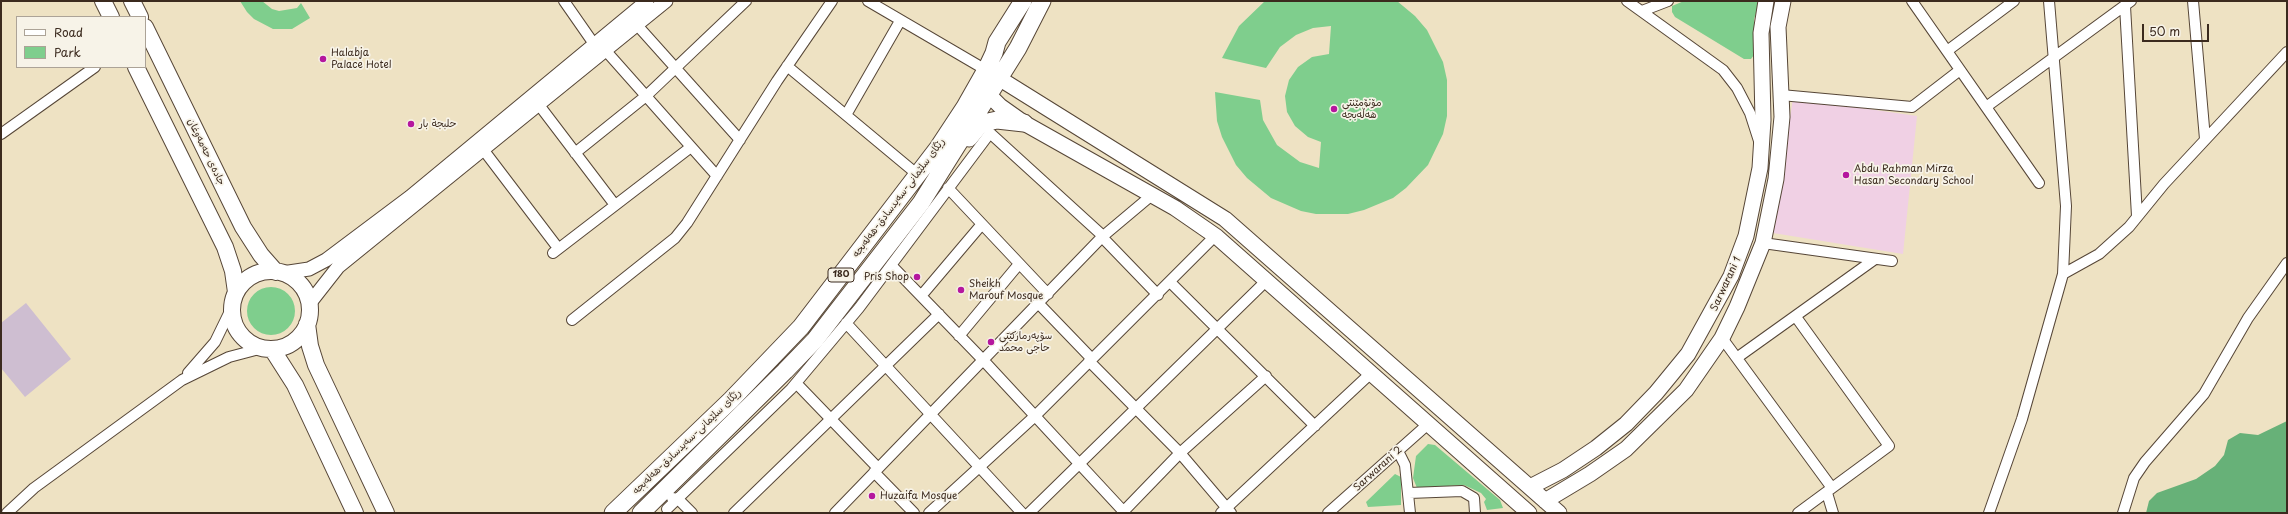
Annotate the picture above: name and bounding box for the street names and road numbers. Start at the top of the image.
street label: جادەی حەمەوغان [185,117,227,187]
street label: رێگای سلێمانی-سەیدسادق-هەلەبجە [850,136,948,260]
street label: Sarwarani 1 [1708,255,1744,313]
road number: 180 [828,268,854,282]
street label: رێگای سلێمانی-سەیدسادق-هەلەبجە [630,387,744,497]
street label: Sarwarani 2 [1351,444,1405,494]

